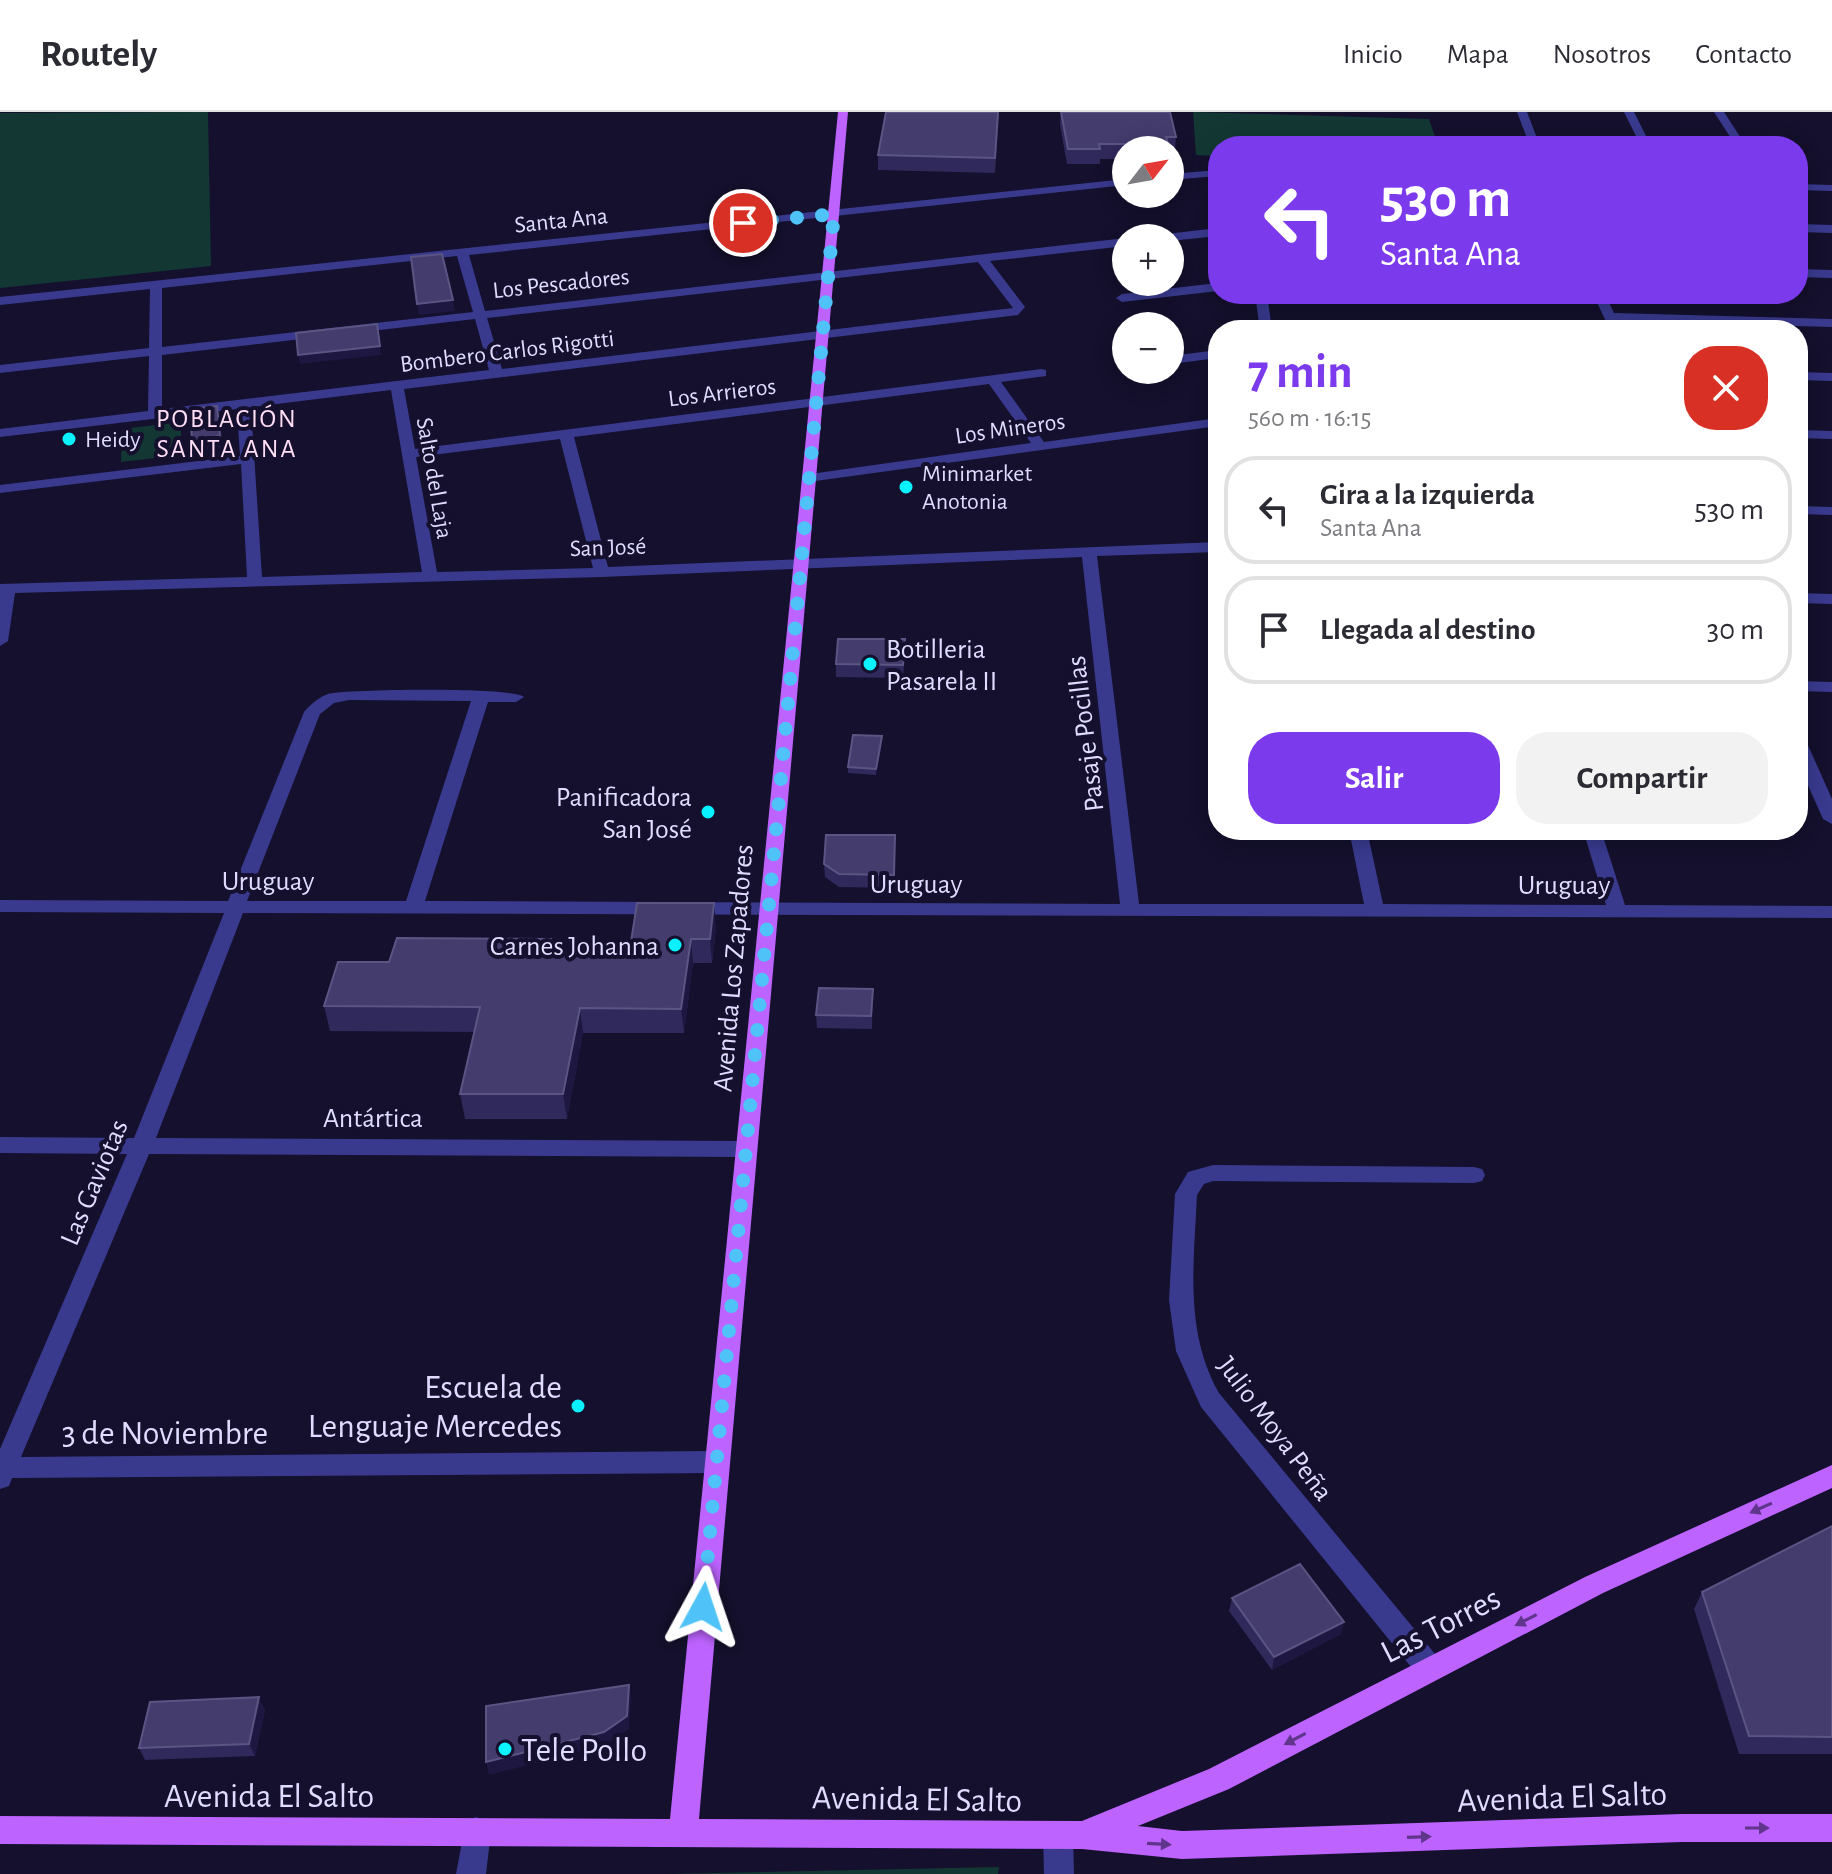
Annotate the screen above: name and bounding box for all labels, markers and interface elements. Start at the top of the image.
text: Routely [40,36,157,74]
text: Inicio [1343,41,1403,69]
text: Mapa [1447,41,1509,69]
text: Nosotros [1553,41,1651,69]
text: Contacto [1695,41,1792,69]
north arrow [1112,136,1184,208]
map controls [1112,136,1184,384]
icon: left [1248,168,1352,272]
text: 530 m [1380,171,1511,227]
pin [709,189,777,257]
icon: arrive [721,201,765,245]
street label: Santa Ana [513,204,609,238]
button: + [1112,224,1184,296]
text: Santa Ana [1380,236,1521,272]
street label: Los Pescadores [492,265,631,303]
button: − [1112,312,1184,384]
street label: Bombero Carlos Rigotti [399,327,616,377]
button: close [1684,346,1768,430]
text: 7 min [1248,349,1353,397]
street label: Los Arrieros [667,374,778,412]
district label: POBLACIÓN SANTA ANA [156,404,298,462]
text: 560 m · 16:15 [1248,405,1371,431]
street label: Los Mineros [954,409,1067,449]
street label: Salto del Laja [412,416,456,541]
place label: Heidy [85,428,140,452]
marker: Heidy [60,430,78,448]
place label: Minimarket Anotonia [922,462,1032,514]
marker: Minimarket Anotonia [897,478,915,496]
text: Gira a la izquierda [1320,480,1535,510]
icon: left [1252,488,1296,532]
text: 530 m [1694,495,1764,525]
text: Santa Ana [1320,515,1422,541]
street label: San José [569,535,647,561]
icon: arrive [1252,608,1296,652]
text: Llegada al destino [1320,615,1536,645]
text: 30 m [1707,615,1764,645]
place label: Botilleria Pasarela II [886,636,997,696]
street label: Pasaje Pocillas [1063,654,1109,813]
marker: Botilleria Pasarela II [861,655,879,673]
button: Salir [1248,732,1500,824]
button: Compartir [1516,732,1768,824]
place label: Panificadora San José [556,784,692,844]
marker: Panificadora San José [699,803,717,821]
street label: Avenida Los Zapadores [709,843,759,1093]
street label: Uruguay [222,868,314,896]
street label: Uruguay [870,871,962,899]
street label: Uruguay [1518,872,1610,900]
place label: Carnes Johanna [490,933,659,961]
marker: Carnes Johanna [666,936,684,954]
street label: Antártica [323,1105,423,1133]
street label: Las Gaviotas [56,1116,134,1250]
street label: Julio Moya Peña [1211,1352,1337,1507]
place label: Escuela de Lenguaje Mercedes [308,1371,562,1444]
marker: Escuela de Lenguaje Mercedes [569,1397,587,1415]
street label: 3 de Noviembre [62,1417,268,1451]
one-way arrow [1749,1501,1772,1514]
position arrow [661,1565,745,1649]
street label: Las Torres [1376,1581,1506,1670]
one-way arrow [1515,1613,1538,1627]
one-way arrow [1284,1733,1307,1746]
place label: Tele Pollo [521,1734,647,1768]
marker: Tele Pollo [496,1740,514,1758]
street label: Avenida El Salto [1456,1777,1668,1819]
street label: Avenida El Salto [164,1780,374,1814]
street label: Avenida El Salto [812,1781,1022,1819]
one-way arrow [1745,1822,1770,1834]
one-way arrow [1407,1830,1432,1843]
one-way arrow [1147,1838,1172,1851]

